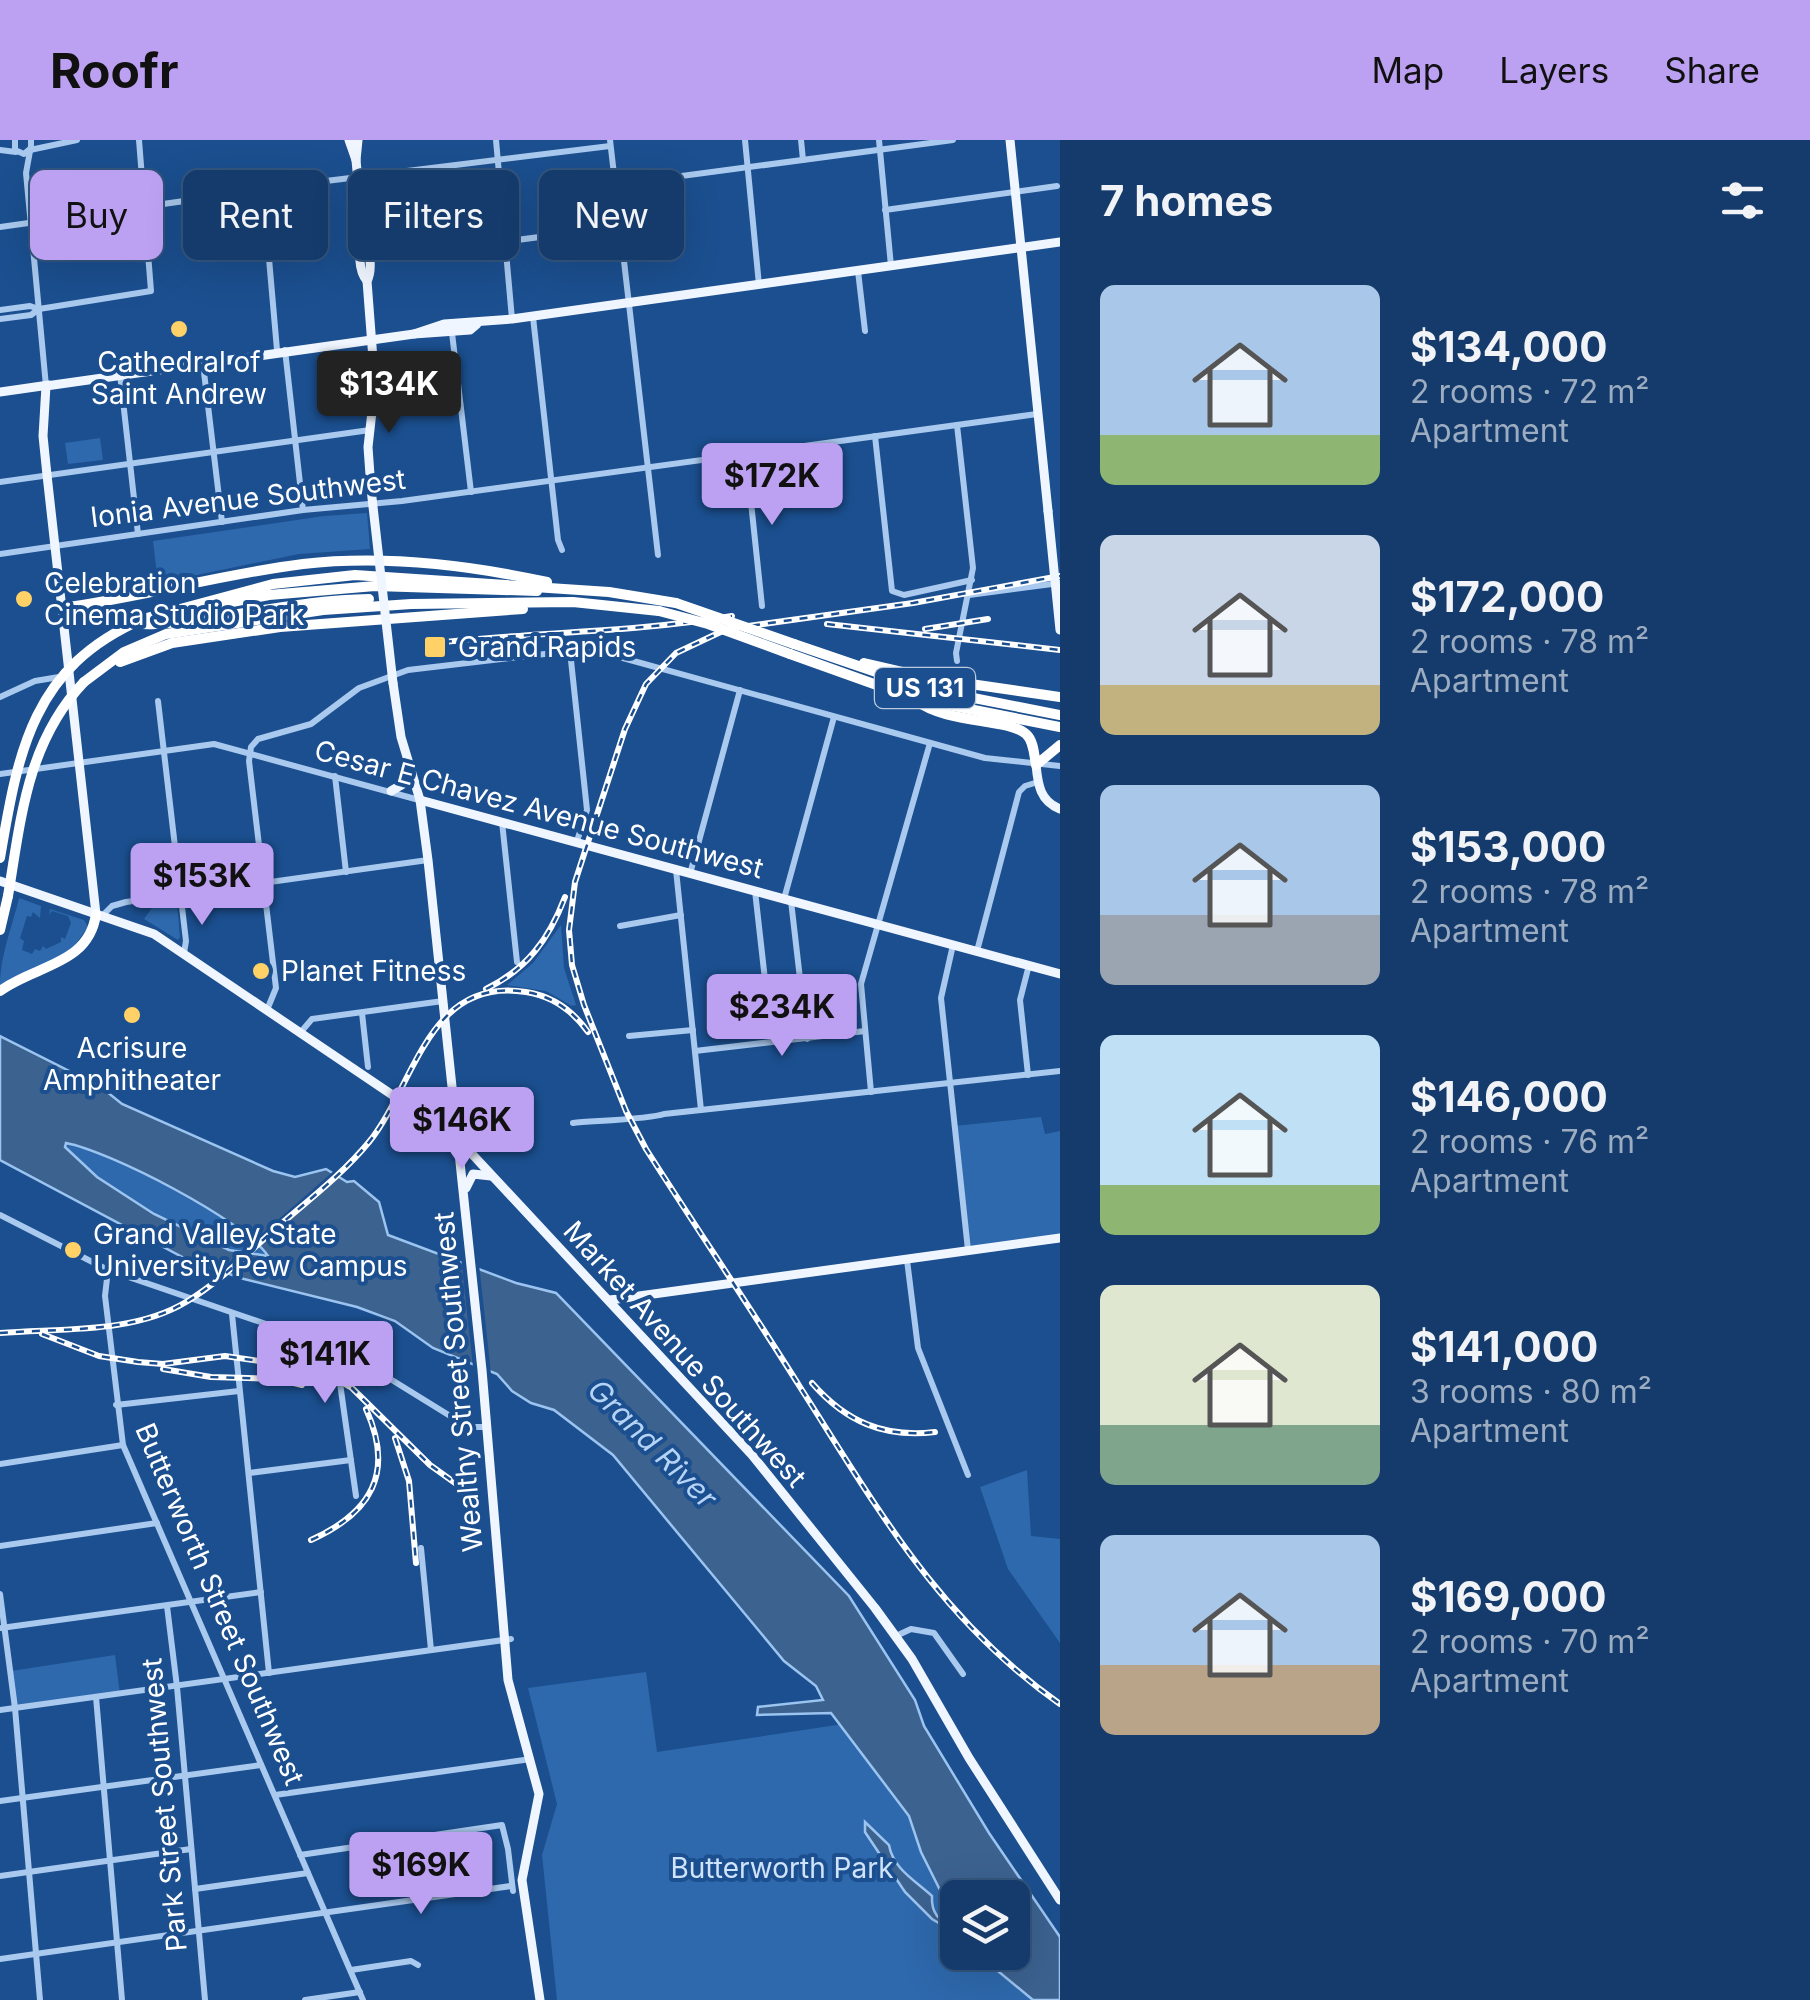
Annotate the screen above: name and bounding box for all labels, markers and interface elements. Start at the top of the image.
text: Roofr [50,41,178,100]
text: Map [1372,49,1444,91]
text: Layers [1499,49,1609,91]
text: Share [1664,49,1760,91]
chip: Buy [30,170,163,260]
chip: Rent [183,170,328,260]
chip: Filters [348,170,519,260]
chip: New [539,170,684,260]
icon: filters [1715,173,1770,228]
text: 7 homes [1100,175,1273,226]
marker: Cathedral of Saint Andrew [168,318,190,340]
text: $134,000 [1410,321,1607,372]
icon: home [1180,325,1300,445]
place label: Cathedral of Saint Andrew [91,345,267,411]
pin: $134K [319,351,459,436]
text: $134K [339,364,439,403]
text: 2 rooms · 72 m² [1410,372,1649,411]
text: Apartment [1410,411,1569,450]
pin: $172K [702,443,842,528]
text: $172K [724,456,820,495]
street label: Ionia Avenue Southwest [89,462,407,534]
place label: Celebration Cinema Studio Park [44,566,304,632]
text: $172,000 [1410,571,1604,622]
icon: home [1180,575,1300,695]
marker: Celebration Cinema Studio Park [13,588,35,610]
text: 2 rooms · 78 m² [1410,622,1649,661]
place label: Grand Rapids [458,630,636,664]
marker: Grand Rapids [422,634,448,660]
text: Apartment [1410,661,1569,700]
road number: US 131 [875,668,975,708]
street label: Cesar E Chavez Avenue Southwest [311,733,767,885]
text: $153,000 [1410,821,1606,872]
icon: home [1180,825,1300,945]
pin: $153K [132,843,272,928]
text: $153K [153,856,251,895]
text: 2 rooms · 78 m² [1410,872,1649,911]
text: Apartment [1410,911,1569,950]
place label: Planet Fitness [281,954,466,988]
marker: Planet Fitness [250,960,272,982]
pin: $234K [712,974,852,1059]
text: $234K [729,987,835,1026]
marker: Acrisure Amphitheater [121,1004,143,1026]
place label: Acrisure Amphitheater [43,1031,221,1097]
text: $146,000 [1410,1071,1608,1122]
icon: home [1180,1075,1300,1195]
pin: $146K [392,1087,532,1172]
text: $146K [412,1100,512,1139]
text: 2 rooms · 76 m² [1410,1122,1649,1161]
text: Apartment [1410,1161,1569,1200]
street label: Wealthy Street Southwest [426,1211,490,1553]
street label: Market Avenue Southwest [557,1214,813,1494]
place label: Grand Valley State University Pew Campus [93,1217,408,1283]
marker: Grand Valley State University Pew Campus [62,1239,84,1261]
pin: $141K [255,1321,395,1406]
text: $141,000 [1410,1321,1598,1372]
icon: home [1180,1325,1300,1445]
text: $141K [279,1334,371,1373]
water label: Grand River [581,1371,725,1516]
text: 3 rooms · 80 m² [1410,1372,1652,1411]
text: Apartment [1410,1411,1569,1450]
street label: Butterworth Street Southwest [128,1418,312,1790]
text: $169,000 [1410,1571,1607,1622]
icon: home [1180,1575,1300,1695]
text: 2 rooms · 70 m² [1410,1622,1650,1661]
street label: Park Street Southwest [134,1657,194,1953]
text: Apartment [1410,1661,1569,1700]
pin: $169K [351,1832,491,1917]
text: $169K [371,1845,471,1884]
park label: Butterworth Park [670,1851,894,1885]
map controls [940,1880,1030,1970]
button: layers [940,1880,1030,1970]

